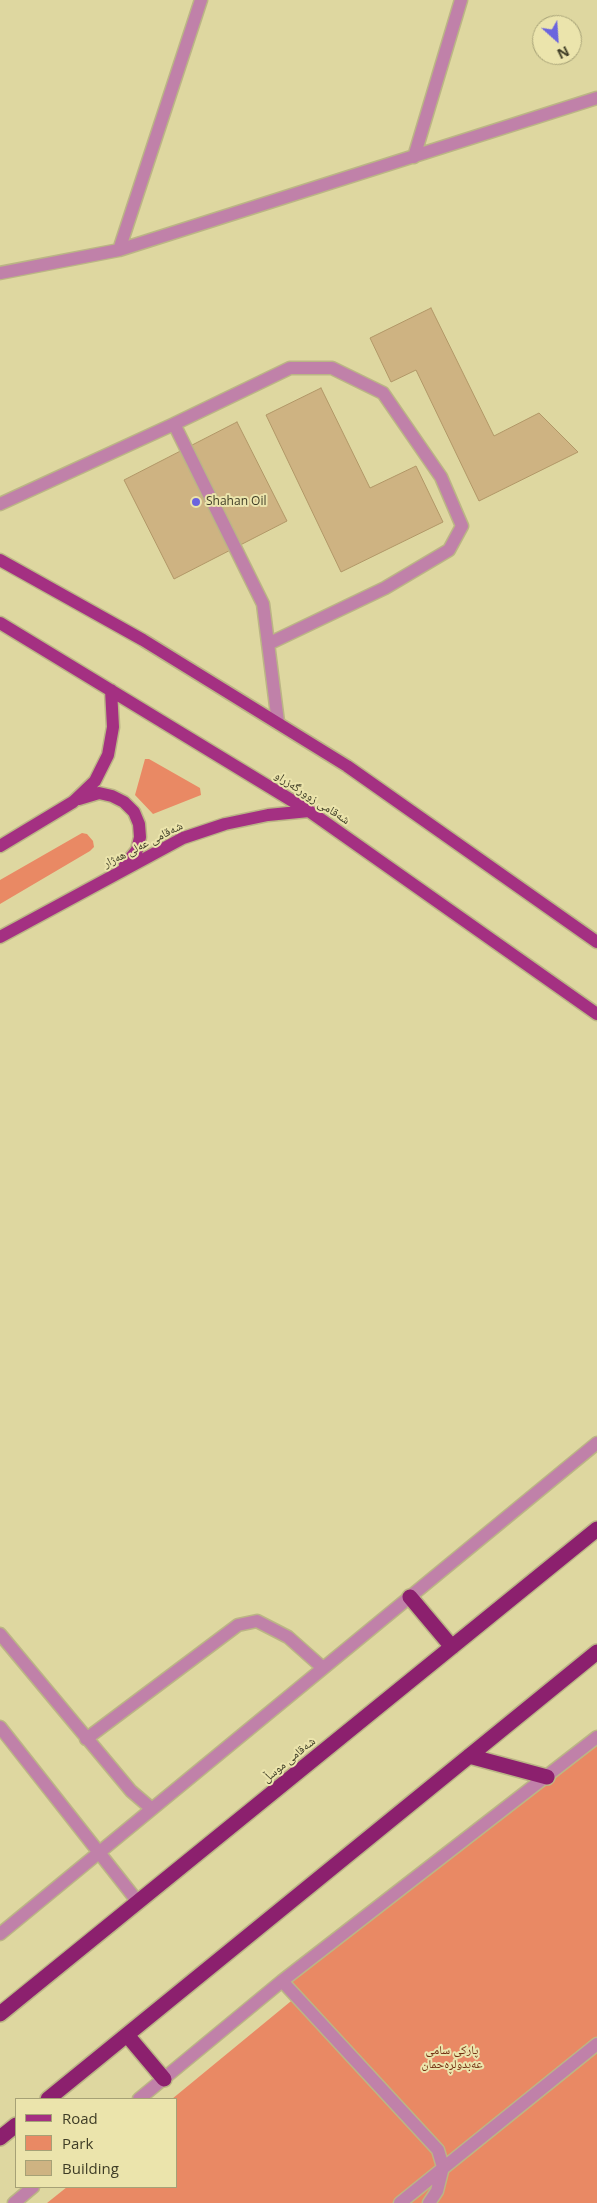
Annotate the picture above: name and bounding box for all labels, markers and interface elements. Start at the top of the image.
north arrow [532,15,582,65]
text: N [554,42,573,64]
place label: Shahan Oil [206,495,267,509]
marker: Shahan Oil [190,496,202,508]
street label: شەقامی زوورگەزراو [272,768,352,828]
street label: شەقامی عەلی هەژار [101,819,185,871]
street label: شەقامی موسڵ [259,1734,319,1786]
park label: پارکی سامی عەبدولڕەحمان [421,2044,483,2072]
legend [15,2098,178,2188]
text: Road [62,2108,98,2128]
text: Park [62,2133,93,2153]
text: Building [62,2158,119,2178]

